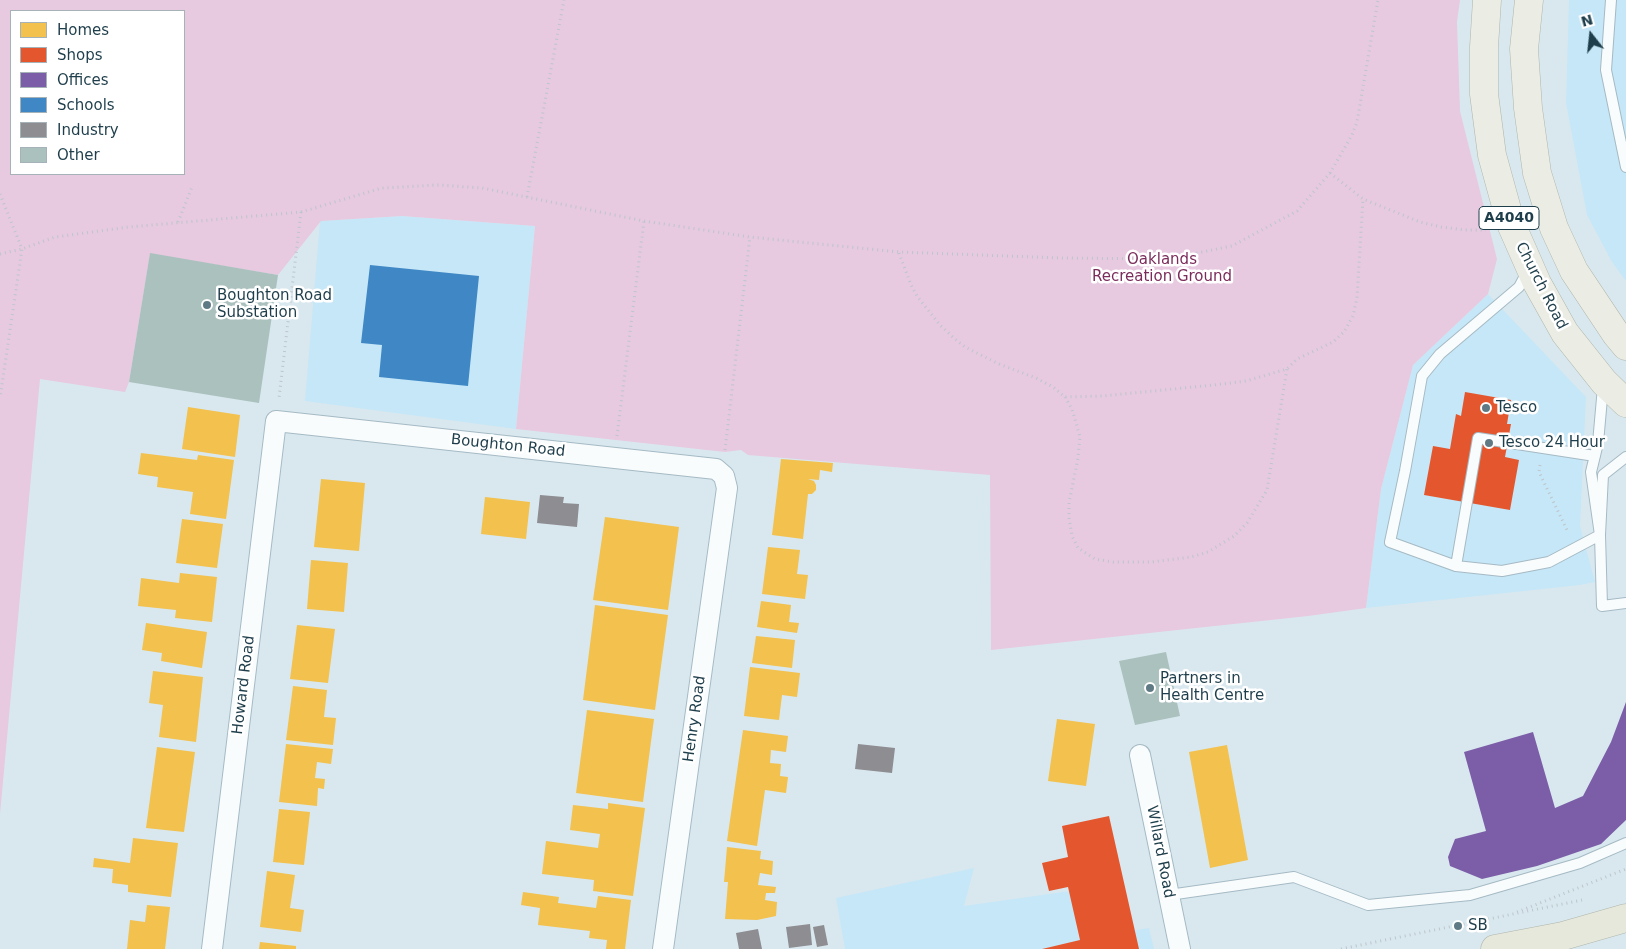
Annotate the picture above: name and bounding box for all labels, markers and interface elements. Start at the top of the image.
legend [10,10,185,175]
north arrow [1566,10,1616,60]
text: N [1579,11,1595,30]
text: Homes [57,21,109,39]
text: Shops [57,46,103,64]
text: Offices [57,71,109,89]
text: Schools [57,96,115,114]
text: Industry [57,121,119,139]
text: Other [57,146,100,164]
road number: A4040 [1479,207,1539,230]
street label: Church Road [1511,239,1571,333]
park label: Oaklands Recreation Ground [1092,251,1232,286]
place label: Boughton Road Substation [217,287,332,322]
marker: Boughton Road Substation [201,299,213,311]
place label: Tesco [1496,399,1537,417]
marker: Tesco [1480,402,1492,414]
street label: Boughton Road [450,431,566,461]
place label: Tesco 24 Hour [1499,434,1605,452]
marker: Tesco 24 Hour [1483,437,1495,449]
street label: Howard Road [229,634,259,736]
place label: Partners in Health Centre [1160,670,1264,705]
street label: Henry Road [680,674,710,764]
marker: Partners in Health Centre [1144,682,1156,694]
street label: Willard Road [1142,804,1178,900]
place label: SB [1468,917,1488,935]
marker: SB [1452,920,1464,932]

